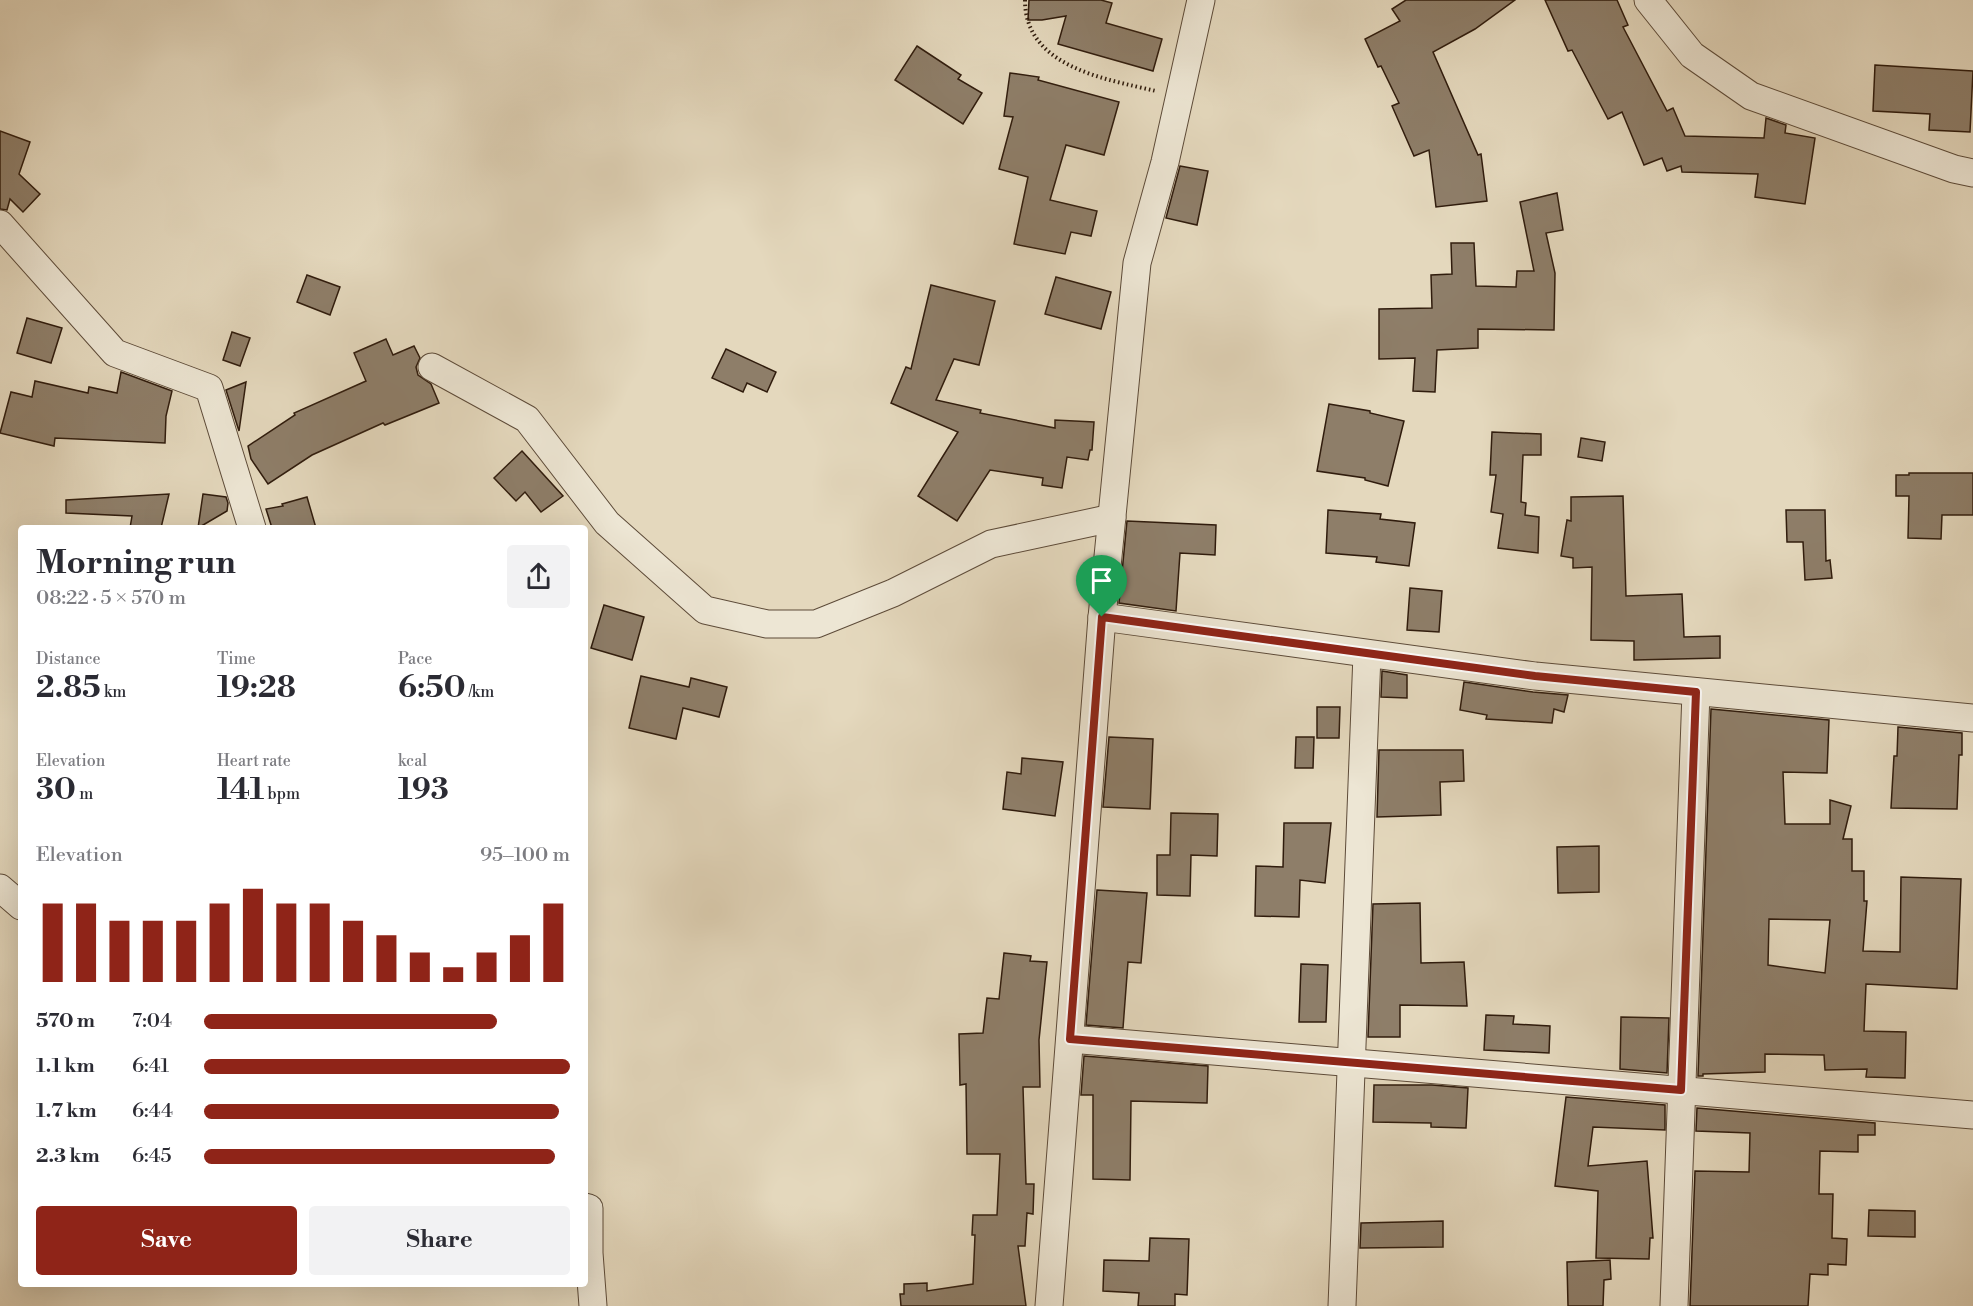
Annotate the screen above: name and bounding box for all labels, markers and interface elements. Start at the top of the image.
text: Morning run [36,543,236,584]
button: share [507,545,570,608]
pin [1076,555,1127,617]
icon: arrive [1085,564,1118,597]
text: 08:22 · 5 × 570 m [36,586,186,611]
text: Distance [36,649,101,669]
text: Time [217,649,256,669]
text: Pace [398,649,432,669]
text: 2.85 [36,669,101,707]
text: 19:28 [217,669,296,707]
text: 6:50 [398,669,466,707]
text: km [101,682,126,702]
text: /km [466,682,494,702]
text: Elevation [36,751,105,771]
text: Heart rate [217,751,291,771]
text: kcal [398,751,427,771]
text: 30 [36,771,76,809]
text: 141 [217,771,264,809]
text: 193 [398,771,449,809]
text: m [76,784,93,804]
text: bpm [264,784,300,804]
text: Elevation [36,843,123,868]
text: 95–100 m [480,843,570,868]
text: 570 m [36,1009,95,1034]
text: 7:04 [132,1009,172,1034]
text: 1.1 km [36,1054,95,1079]
text: 6:41 [132,1054,169,1079]
text: 1.7 km [36,1099,97,1124]
text: 6:44 [132,1099,173,1124]
text: 2.3 km [36,1144,100,1169]
text: 6:45 [132,1144,172,1169]
button: Save [36,1206,297,1275]
button: Share [309,1206,570,1275]

